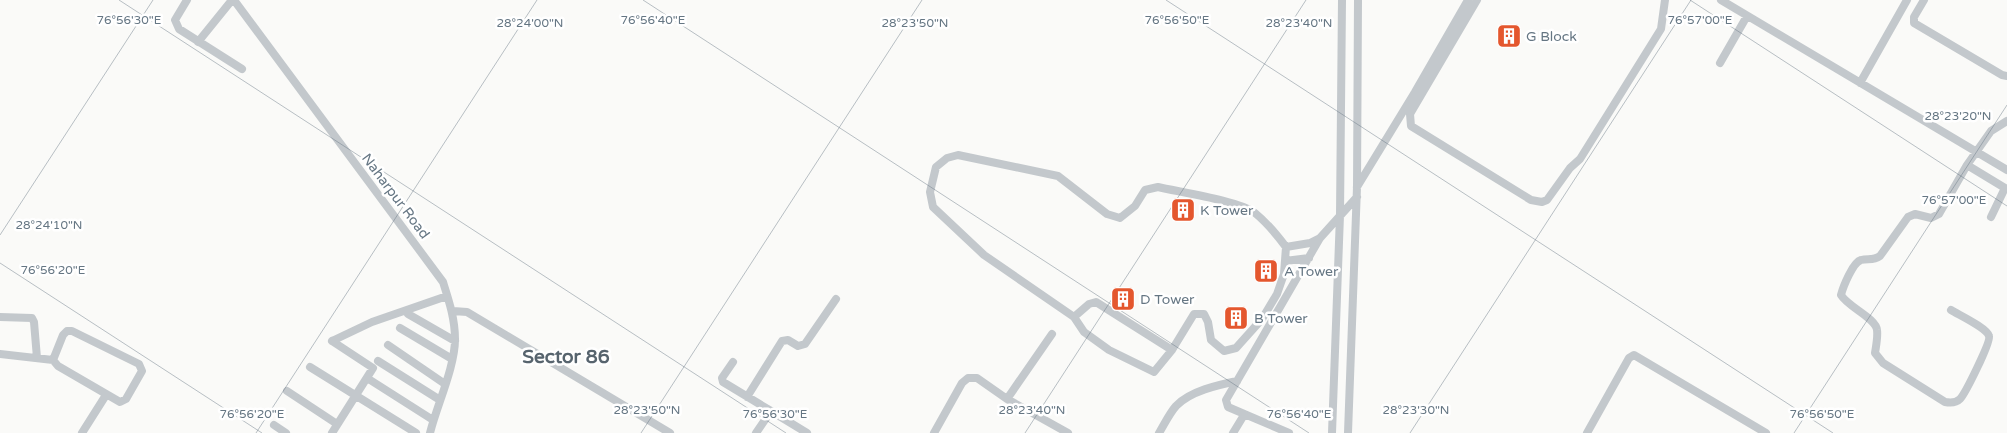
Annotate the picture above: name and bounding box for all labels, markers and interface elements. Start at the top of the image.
text: 76°56'30"E [97,13,162,27]
text: 76°56'40"E [621,13,686,27]
text: 76°56'50"E [1145,13,1210,27]
text: 76°57'00"E [1668,13,1733,27]
text: 28°24'00"N [497,16,564,30]
text: 28°23'50"N [882,16,949,30]
text: 28°23'40"N [1266,16,1333,30]
building icon: G Block [1496,23,1522,49]
place label: G Block [1526,28,1577,45]
text: 28°23'20"N [1925,109,1992,123]
street label: Naharpur Road [358,150,433,242]
text: 76°57'00"E [1922,193,1987,207]
building icon: K Tower [1170,197,1196,223]
place label: K Tower [1200,202,1254,219]
text: 28°24'10"N [16,218,83,232]
building icon: A Tower [1253,258,1279,284]
text: 76°56'20"E [21,263,86,277]
place label: A Tower [1284,263,1339,280]
building icon: D Tower [1110,286,1136,312]
place label: D Tower [1140,291,1195,308]
building icon: B Tower [1223,305,1249,331]
place label: B Tower [1254,310,1308,327]
district label: Sector 86 [522,346,610,368]
text: 28°23'50"N [614,403,681,417]
text: 28°23'40"N [999,403,1066,417]
text: 28°23'30"N [1383,403,1450,417]
text: 76°56'20"E [220,407,285,421]
text: 76°56'30"E [743,407,808,421]
text: 76°56'40"E [1267,407,1332,421]
text: 76°56'50"E [1790,407,1855,421]

